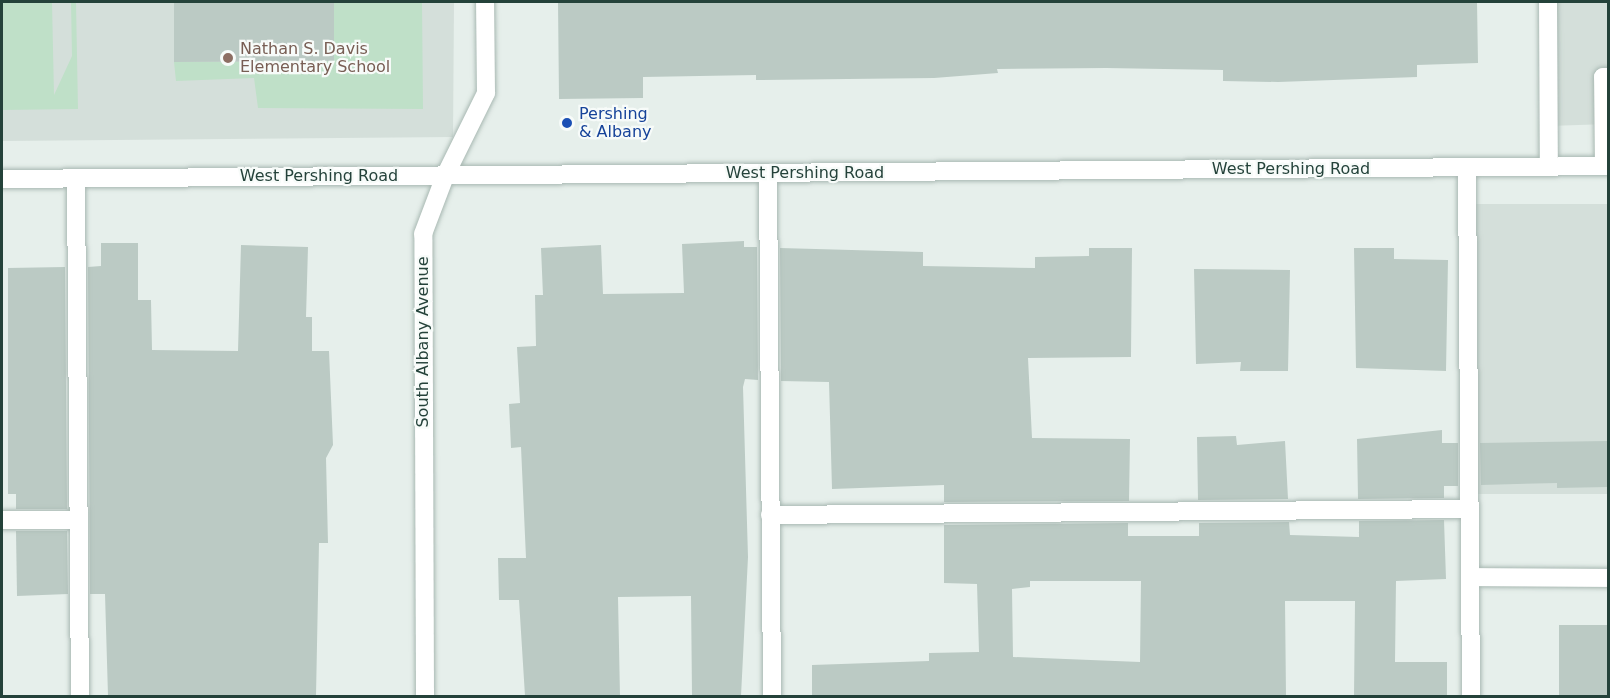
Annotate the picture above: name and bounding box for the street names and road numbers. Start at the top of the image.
street label: West Pershing Road [1212,159,1370,179]
street label: West Pershing Road [726,163,884,183]
street label: West Pershing Road [240,166,398,186]
street label: South Albany Avenue [413,256,433,428]

